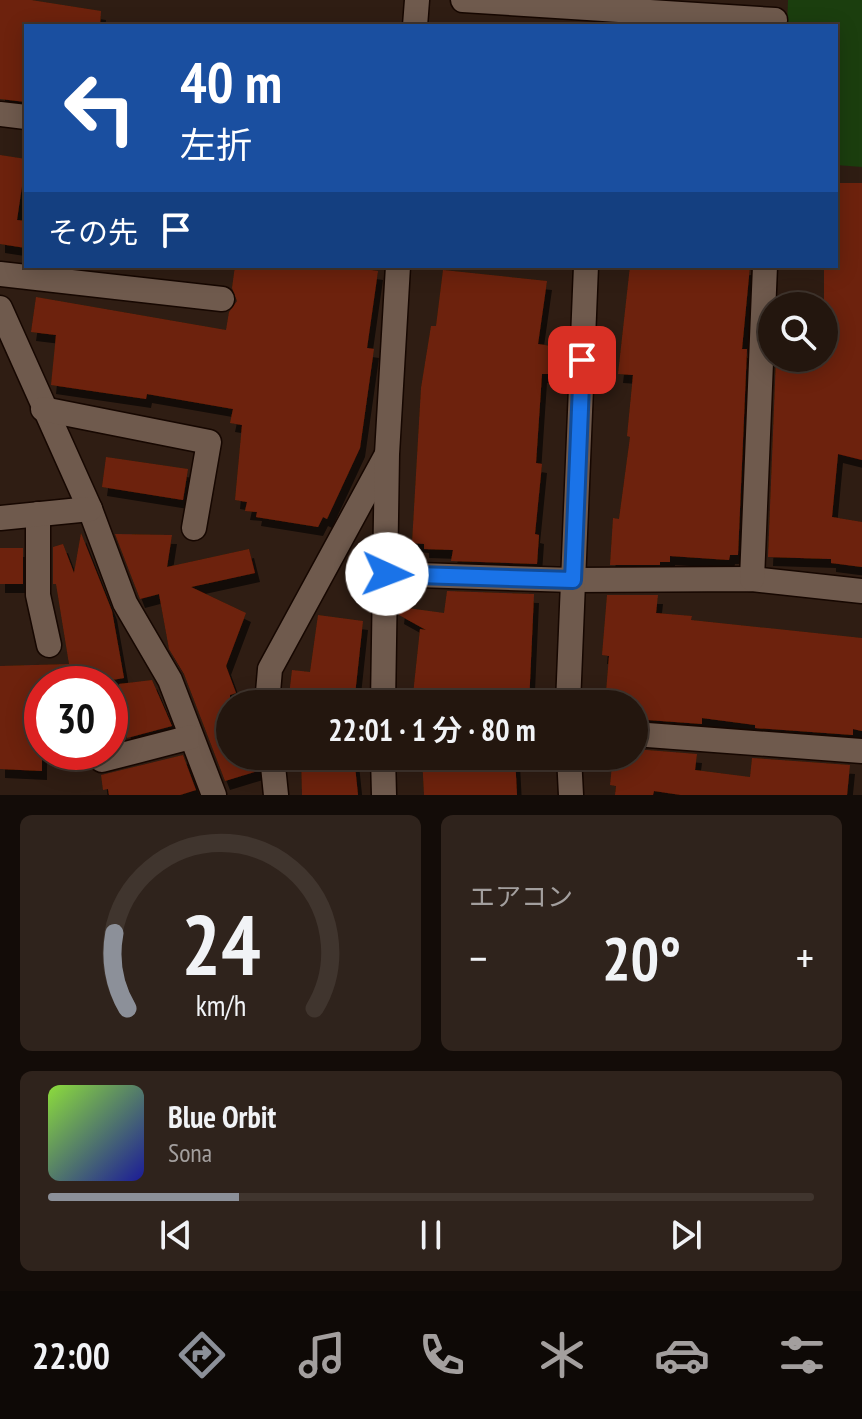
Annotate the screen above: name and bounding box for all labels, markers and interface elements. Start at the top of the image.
text: 40 m [180,46,282,118]
icon: left [48,56,152,160]
text: 左折 [180,121,252,168]
icon: arrive [154,208,198,252]
text: その先 [48,212,138,251]
map controls [758,292,838,372]
button: search [758,292,838,372]
pin [548,326,616,394]
icon: arrive [560,338,604,382]
position arrow [345,532,429,616]
speed limit sign: 30 [24,666,128,770]
text: 22:01 · 1 分 · 80 m [328,710,536,749]
text: エアコン [469,880,573,913]
text: 24 [181,890,260,998]
text: 20° [602,919,681,997]
text: − [469,929,487,986]
text: + [796,929,814,986]
text: km/h [195,987,246,1024]
text: Blue Orbit [168,1097,276,1136]
text: Sona [168,1136,212,1169]
icon: previous [154,1213,198,1257]
icon: pause [409,1213,453,1257]
icon: next [664,1213,708,1257]
icon: directions [174,1327,230,1383]
icon: music [294,1327,350,1383]
icon: phone [414,1327,470,1383]
icon: climate [534,1327,590,1383]
icon: car [654,1327,710,1383]
icon: filters [774,1327,830,1383]
text: 22:00 [32,1332,110,1379]

